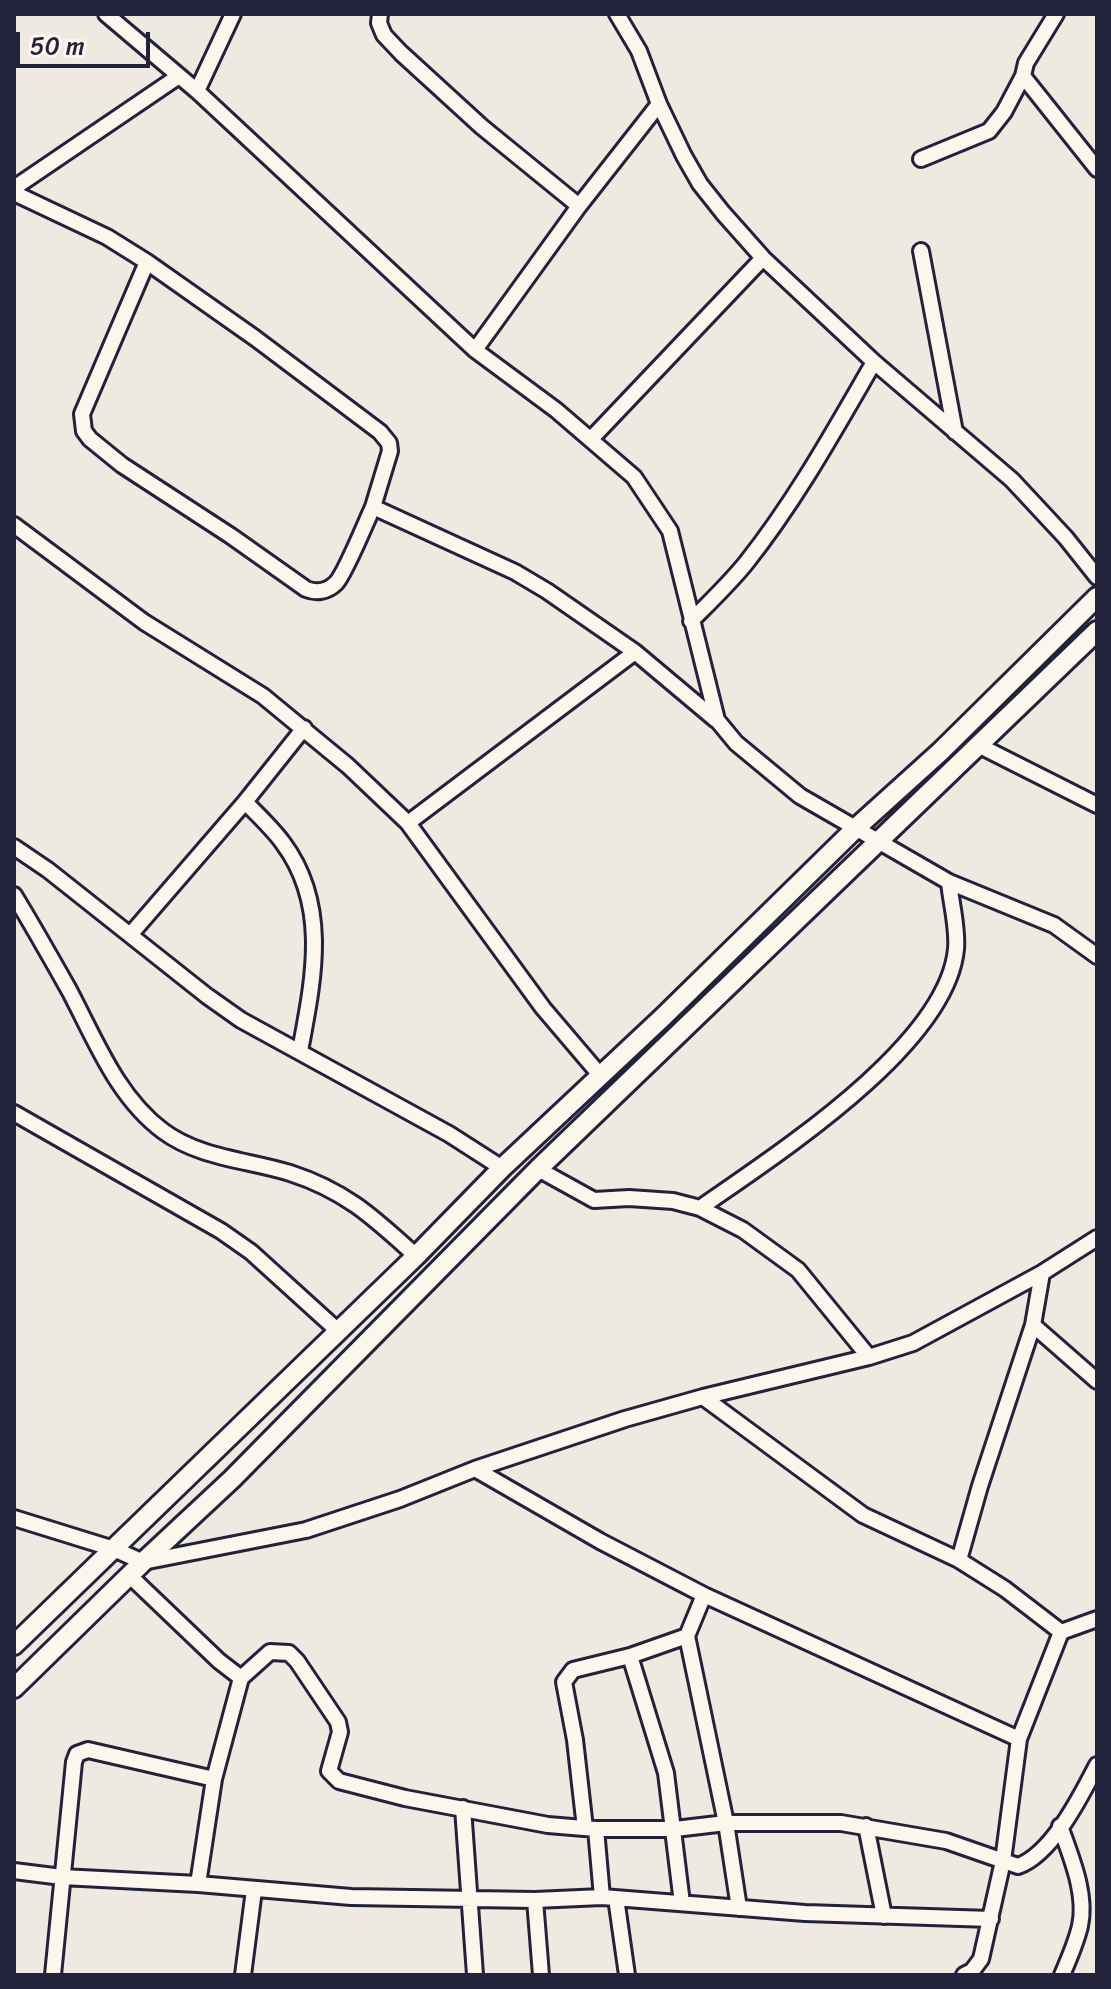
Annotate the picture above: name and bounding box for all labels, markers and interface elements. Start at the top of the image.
scale bar [20,16,154,66]
text: 50 m [30,25,85,67]

